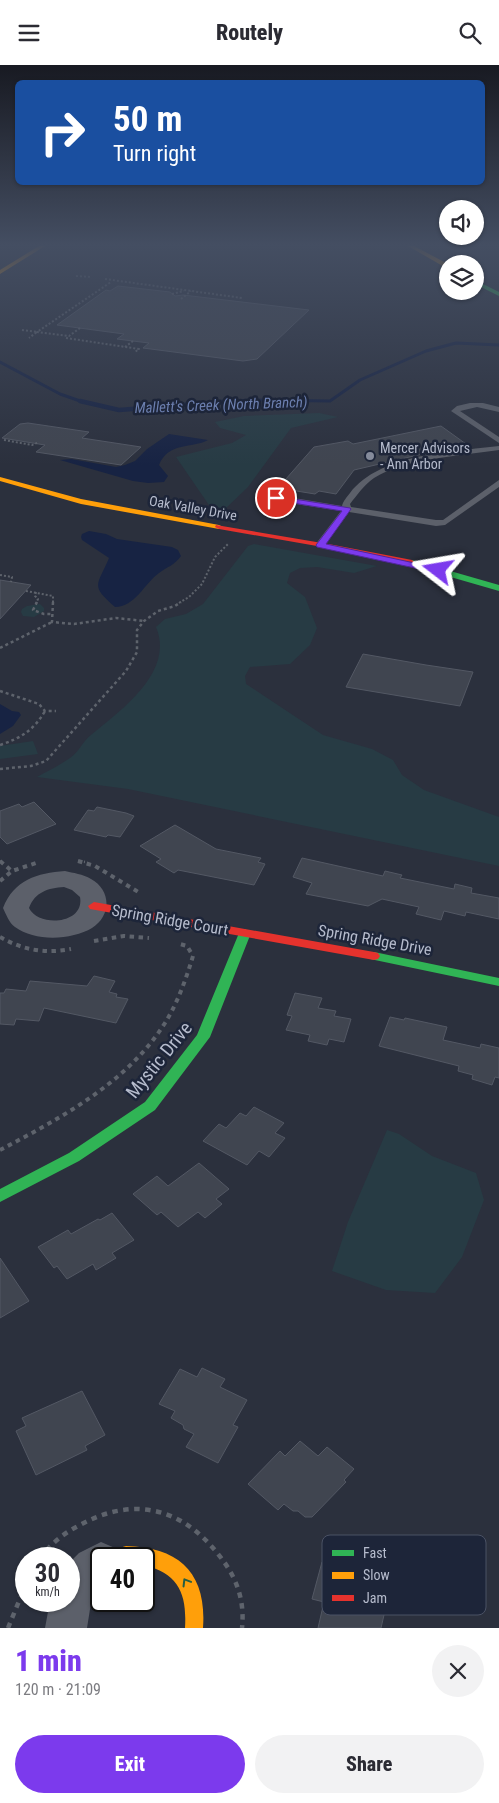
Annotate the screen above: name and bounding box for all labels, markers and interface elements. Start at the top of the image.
icon: menu [15,19,43,47]
icon: search [456,19,484,47]
text: Routely [216,20,283,45]
text: 50 m [113,99,182,140]
icon: right [30,100,95,165]
text: Turn right [113,141,196,166]
map controls [439,200,484,300]
button: sound [439,200,484,245]
button: layers [439,255,484,300]
water label: Mallett's Creek (North Branch) [134,393,308,417]
place label: Mercer Advisors - Ann Arbor [380,440,470,472]
marker: Mercer Advisors - Ann Arbor [364,450,376,462]
pin [255,477,297,519]
icon: arrive [262,484,290,512]
street label: Oak Valley Drive [148,492,239,524]
position arrow [411,543,463,595]
street label: Spring Ridge Court [110,900,230,940]
street label: Spring Ridge Drive [317,921,433,959]
street label: Mystic Drive [121,1017,197,1103]
legend [322,1535,486,1615]
text: Fast [363,1545,387,1561]
speed limit sign: 40 [90,1547,155,1612]
text: 30 [35,1559,60,1588]
text: Slow [363,1567,390,1583]
one-way arrow [182,1578,192,1587]
text: km/h [35,1585,60,1599]
text: Jam [363,1590,387,1606]
text: 1 min [15,1643,82,1678]
button: close [432,1645,484,1697]
text: 120 m · 21:09 [15,1680,101,1699]
button: Exit [15,1735,245,1793]
button: Share [255,1735,484,1793]

